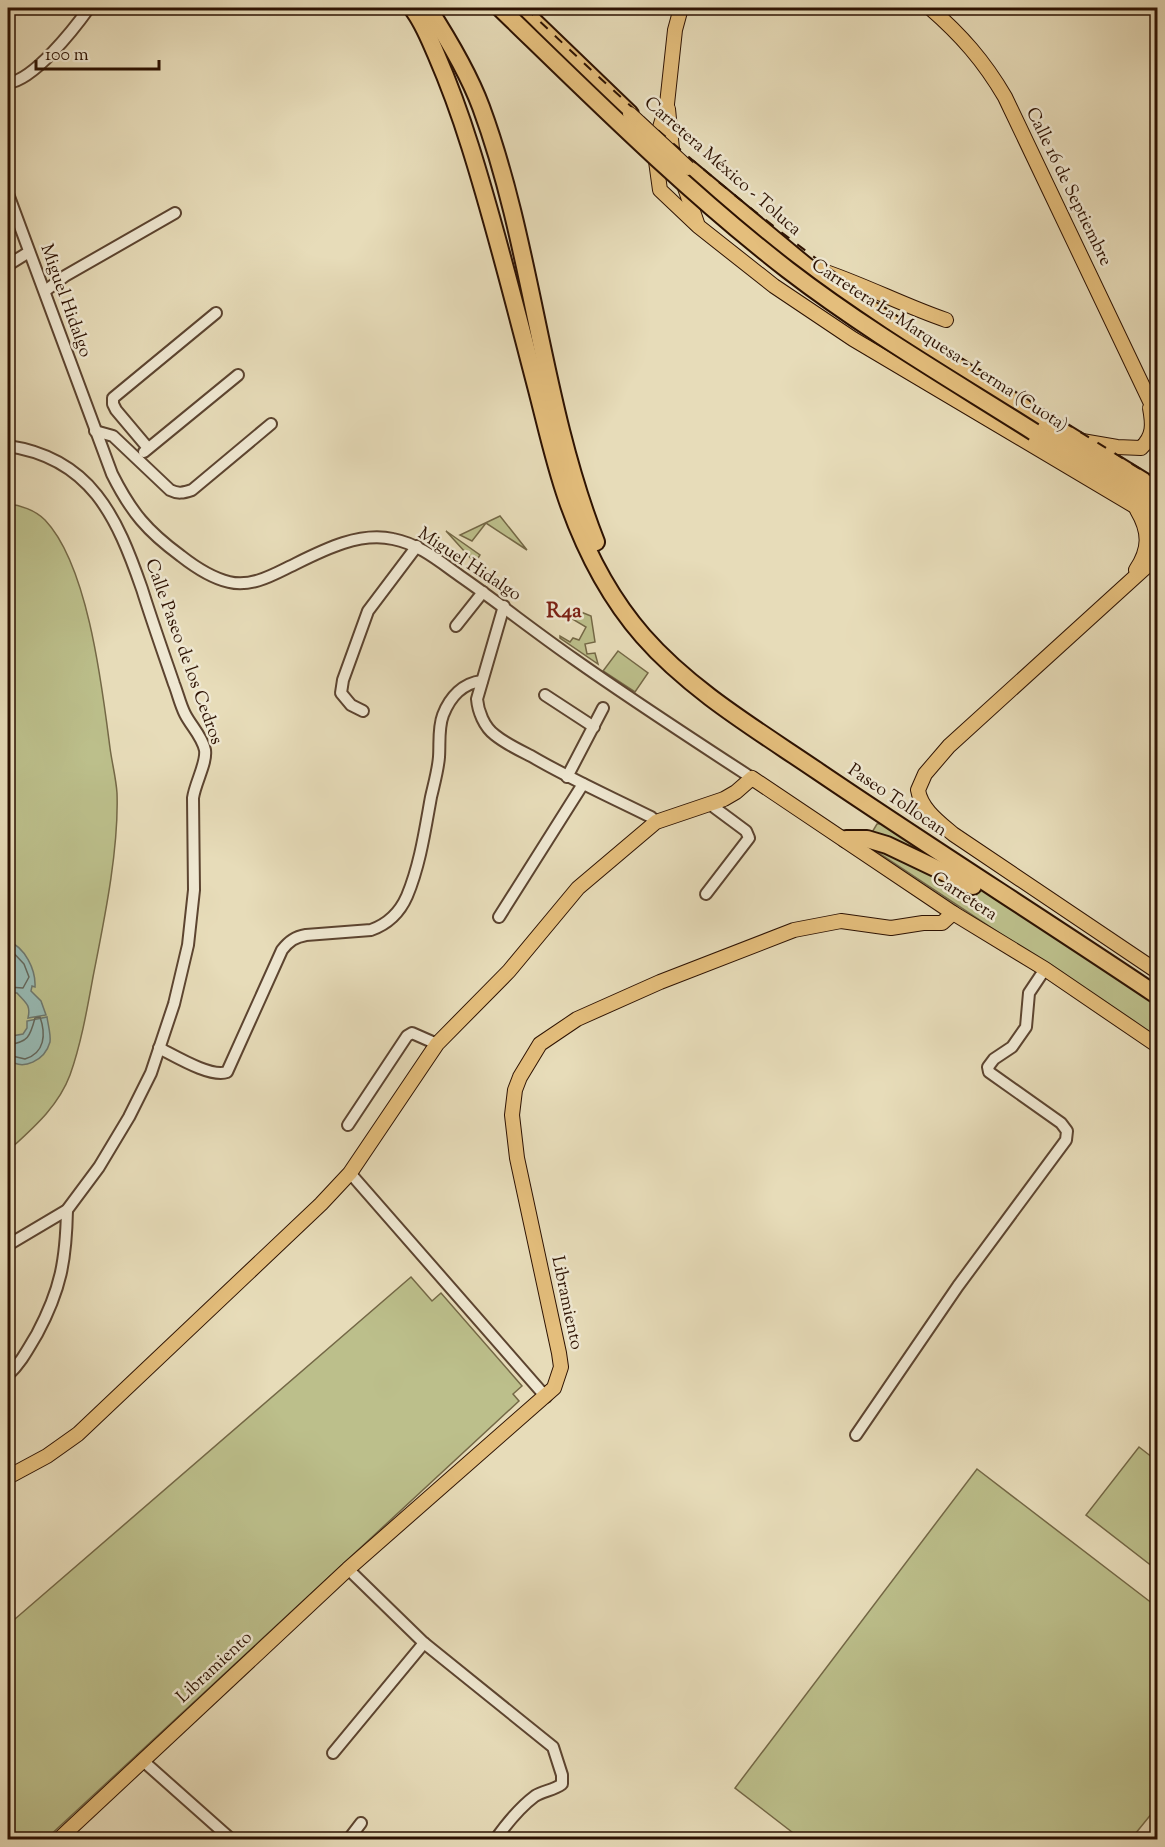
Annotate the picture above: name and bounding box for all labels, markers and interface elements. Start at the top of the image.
scale bar [36,33,159,71]
text: 100 m [45,43,89,69]
street label: Carretera México - Toluca [638,91,806,243]
street label: Calle 16 de Septiembre [1018,103,1118,271]
street label: Miguel Hidalgo [32,241,98,361]
street label: Carretera La Marquesa - Lerma (Cuota) [806,253,1072,439]
street label: Miguel Hidalgo [412,522,526,608]
street label: Calle Paseo de los Cedros [137,556,229,748]
district label: R4a [546,597,582,627]
street label: Paseo Tollocan [842,758,952,844]
street label: Carretera [926,866,1002,928]
street label: Libramiento [543,1254,589,1353]
street label: Libramiento [171,1626,259,1710]

